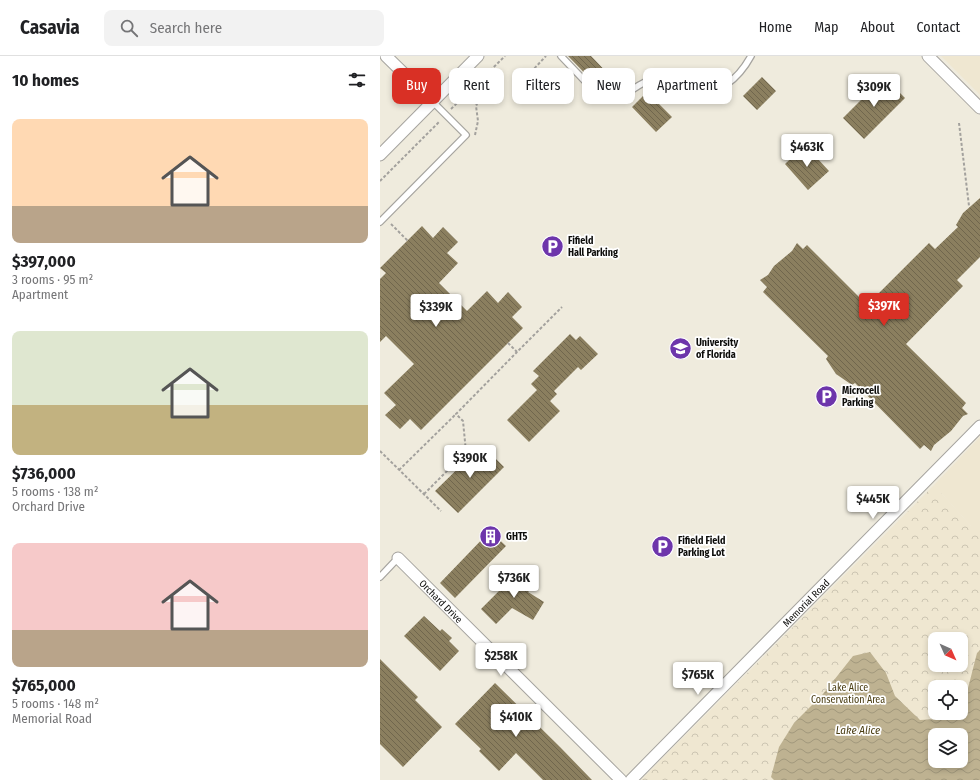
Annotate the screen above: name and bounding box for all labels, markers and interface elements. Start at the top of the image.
search box [104,10,384,46]
text: Casavia [20,16,80,39]
icon: search [118,17,140,39]
text: Search here [150,19,222,37]
text: Home [759,19,792,36]
text: Map [814,19,838,36]
text: About [860,19,895,36]
text: Contact [917,19,960,36]
chip: Buy [392,68,441,104]
chip: Rent [449,68,504,104]
chip: Filters [512,68,574,104]
chip: New [582,68,635,104]
chip: Apartment [643,68,732,104]
icon: filters [346,69,368,91]
text: 10 homes [12,70,79,91]
pin: $309K [846,74,902,108]
text: $309K [857,79,891,94]
pin: $463K [779,134,835,168]
text: $463K [790,139,824,154]
icon: home [154,145,226,217]
parking icon: Fifield Hall Parking [539,233,565,259]
place label: Fifield Hall Parking [568,235,618,259]
text: $397,000 [12,251,76,272]
text: 3 rooms · 95 m² [12,272,93,287]
text: Apartment [12,287,68,302]
pin: $397K [856,293,912,327]
pin: $339K [408,294,464,328]
text: $397K [868,298,900,313]
text: $339K [420,299,452,314]
school or university icon: University of Florida [667,335,693,361]
place label: University of Florida [696,337,738,361]
icon: home [154,357,226,429]
parking icon: Microcell Parking [814,383,840,409]
place label: Microcell Parking [842,385,880,409]
pin: $390K [442,445,498,479]
text: $390K [453,450,487,465]
text: $736,000 [12,463,76,484]
text: 5 rooms · 138 m² [12,484,98,499]
pin: $445K [845,486,901,520]
text: $445K [856,491,890,506]
text: Orchard Drive [12,499,85,514]
building icon: GHT5 [477,523,503,549]
place label: GHT5 [506,531,528,543]
parking icon: Fifield Field Parking Lot [650,533,676,559]
place label: Fifield Field Parking Lot [678,535,726,559]
pin: $736K [486,565,542,599]
icon: home [154,569,226,641]
text: $736K [498,570,530,585]
street label: Memorial Road [781,577,832,630]
street label: Orchard Drive [416,578,465,626]
north arrow [928,632,968,672]
map controls [928,632,968,768]
pin: $258K [473,643,529,677]
text: $258K [484,648,518,663]
pin: $765K [670,662,726,696]
text: $765K [682,667,714,682]
text: $765,000 [12,675,76,696]
button: locate [928,680,968,720]
park label: Lake Alice Conservation Area [811,682,885,706]
text: 5 rooms · 148 m² [12,696,99,711]
pin: $410K [488,704,544,738]
text: $410K [500,709,532,724]
text: Memorial Road [12,711,92,726]
water label: Lake Alice [836,724,880,737]
button: layers [928,728,968,768]

